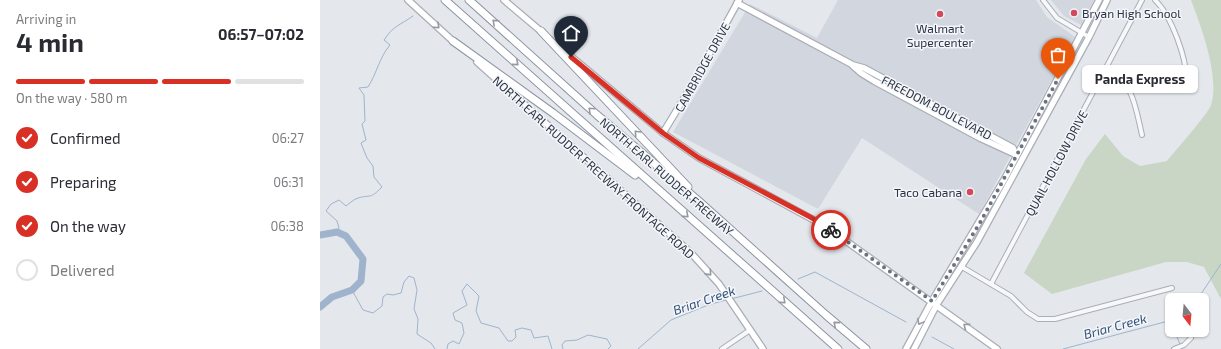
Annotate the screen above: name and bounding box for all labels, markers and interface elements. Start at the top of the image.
place label: Bryan High School [1082,6,1181,20]
marker: Bryan High School [1069,8,1079,18]
marker: Walmart Supercenter [935,9,945,19]
text: Arriving in [16,11,76,27]
pin [554,16,588,57]
one-way arrow [492,20,499,27]
street label: CAMBRIDGE DRIVE [672,20,733,114]
one-way arrow [432,21,440,29]
place label: Walmart Supercenter [907,21,974,49]
icon: home [560,22,582,44]
text: 06:57–07:02 [218,25,304,43]
text: 4 min [16,26,84,57]
pin [1041,38,1075,79]
icon: bag [1047,44,1069,66]
one-way arrow [512,58,519,65]
callout: Panda Express [1082,65,1198,93]
text: Panda Express [1095,71,1185,87]
street label: NORTH EARL RUDDER FREEWAY FRONTAGE ROAD [490,72,698,262]
street label: FREEDOM BOULEVARD [880,72,994,142]
text: On the way · 580 m [16,90,127,106]
one-way arrow [588,107,596,114]
street label: QUAIL HOLLOW DRIVE [1022,107,1091,219]
street label: NORTH EARL RUDDER FREEWAY [597,114,737,238]
icon: check [16,127,38,149]
text: Confirmed [50,129,121,147]
text: 06:27 [272,130,304,146]
one-way arrow [634,130,642,138]
icon: check [16,171,38,193]
text: Preparing [50,173,116,191]
text: 06:31 [273,174,304,190]
place label: Taco Cabana [894,185,962,199]
marker: Taco Cabana [965,187,975,197]
courier [811,210,851,250]
one-way arrow [681,211,689,218]
icon: check [16,215,38,237]
text: On the way [50,217,126,235]
text: 06:38 [271,218,304,234]
icon: bike [820,219,842,241]
text: Delivered [50,261,115,279]
one-way arrow [705,268,712,276]
water label: Briar Creek [671,282,737,318]
north arrow [1165,293,1209,337]
map controls [1165,293,1209,337]
one-way arrow [779,297,786,304]
water label: Briar Creek [1082,310,1149,342]
one-way arrow [918,318,925,326]
one-way arrow [834,322,841,329]
one-way arrow [963,324,970,331]

